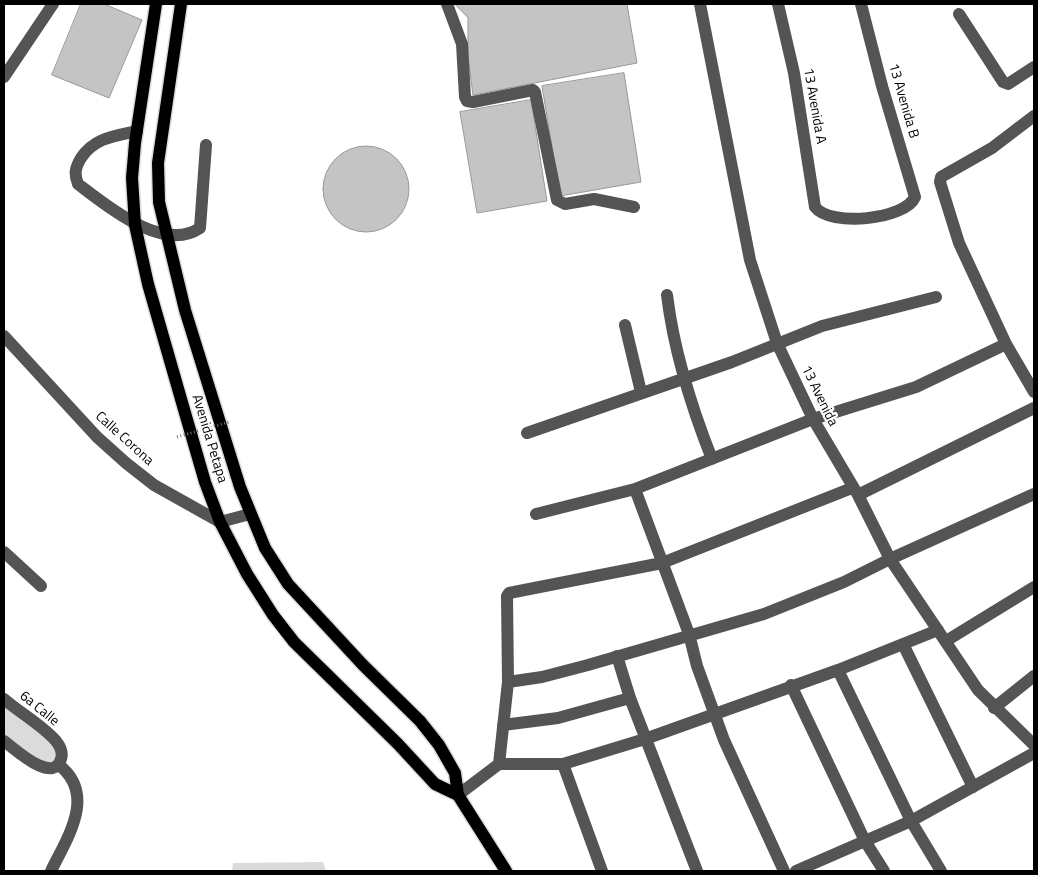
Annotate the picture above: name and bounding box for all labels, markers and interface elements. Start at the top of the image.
street label: 13 Avenida B [884,62,922,140]
street label: 13 Avenida A [799,67,829,145]
street label: 13 Avenida [797,363,841,429]
street label: Avenida Petapa [188,393,230,485]
street label: Calle Corona [91,408,157,470]
street label: 6a Calle [16,688,62,730]

